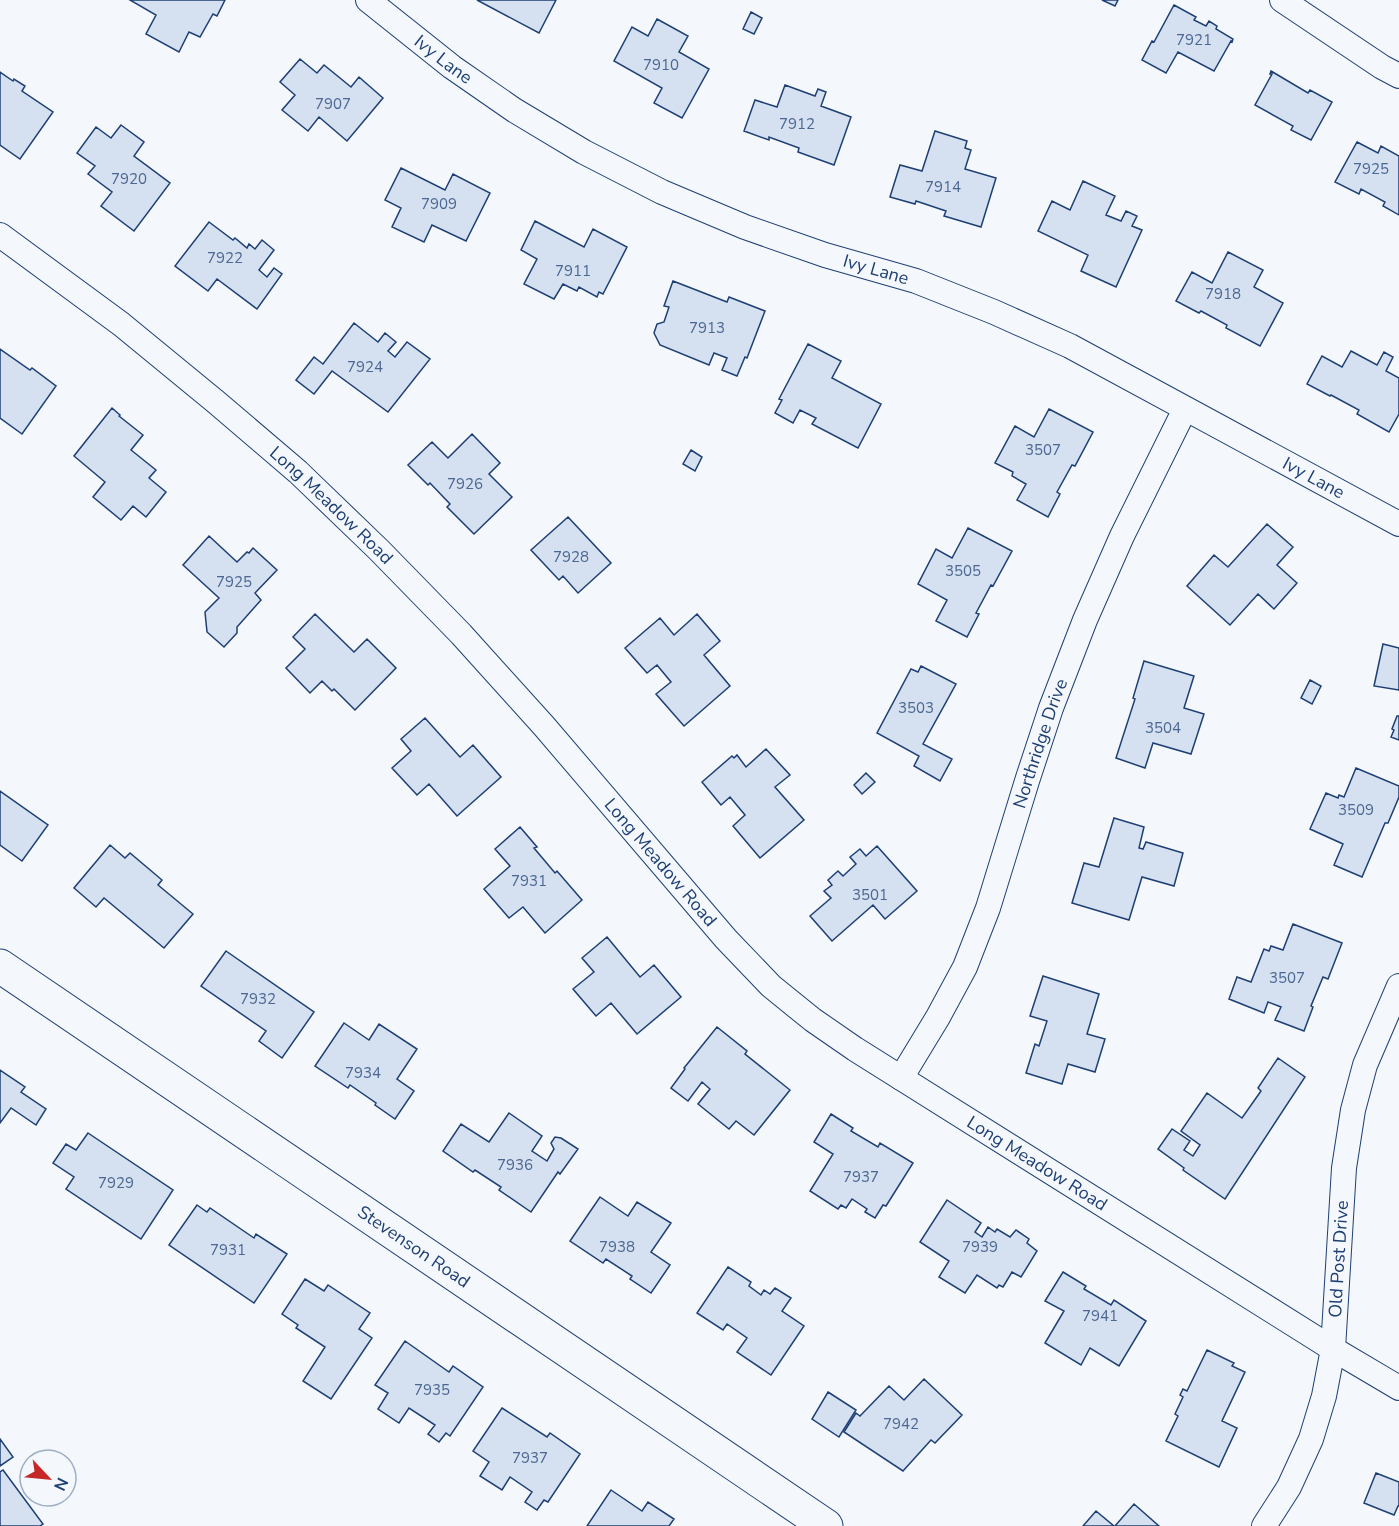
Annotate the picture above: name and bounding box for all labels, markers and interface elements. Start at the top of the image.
street label: Ivy Lane [409,30,477,90]
house number: 7921 [1176,30,1212,50]
house number: 7910 [643,55,679,75]
house number: 7907 [315,94,351,114]
house number: 7912 [779,114,815,134]
house number: 7925 [1353,159,1389,179]
house number: 7920 [111,169,147,189]
house number: 7914 [925,177,961,197]
house number: 7909 [421,194,457,214]
house number: 7922 [207,248,243,268]
street label: Ivy Lane [840,249,912,290]
house number: 7911 [555,261,591,281]
house number: 7918 [1205,284,1241,304]
house number: 7913 [689,318,725,338]
house number: 7924 [347,357,383,377]
house number: 3507 [1025,440,1061,460]
street label: Long Meadow Road [264,441,398,569]
street label: Ivy Lane [1278,451,1349,504]
house number: 7926 [447,474,483,494]
house number: 7928 [553,547,589,567]
house number: 3505 [945,561,981,581]
house number: 7925 [216,572,252,592]
street label: Northridge Drive [1007,675,1073,811]
house number: 3503 [898,698,934,718]
house number: 3504 [1145,718,1181,738]
street label: Long Meadow Road [599,793,722,932]
house number: 3509 [1338,800,1374,820]
house number: 7931 [511,871,547,891]
house number: 3501 [852,885,888,905]
house number: 3507 [1269,968,1305,988]
house number: 7932 [240,989,276,1009]
house number: 7934 [345,1063,381,1083]
street label: Long Meadow Road [962,1110,1112,1216]
house number: 7936 [497,1155,533,1175]
house number: 7937 [843,1167,879,1187]
house number: 7929 [98,1173,134,1193]
street label: Stevenson Road [353,1200,475,1293]
street label: Old Post Drive [1323,1200,1354,1318]
house number: 7938 [599,1237,635,1257]
house number: 7939 [962,1237,998,1257]
house number: 7931 [210,1240,246,1260]
house number: 7941 [1082,1306,1118,1326]
house number: 7935 [414,1380,450,1400]
house number: 7942 [883,1414,919,1434]
north arrow [18,1448,78,1508]
house number: 7937 [512,1448,548,1468]
text: N [48,1474,73,1494]

